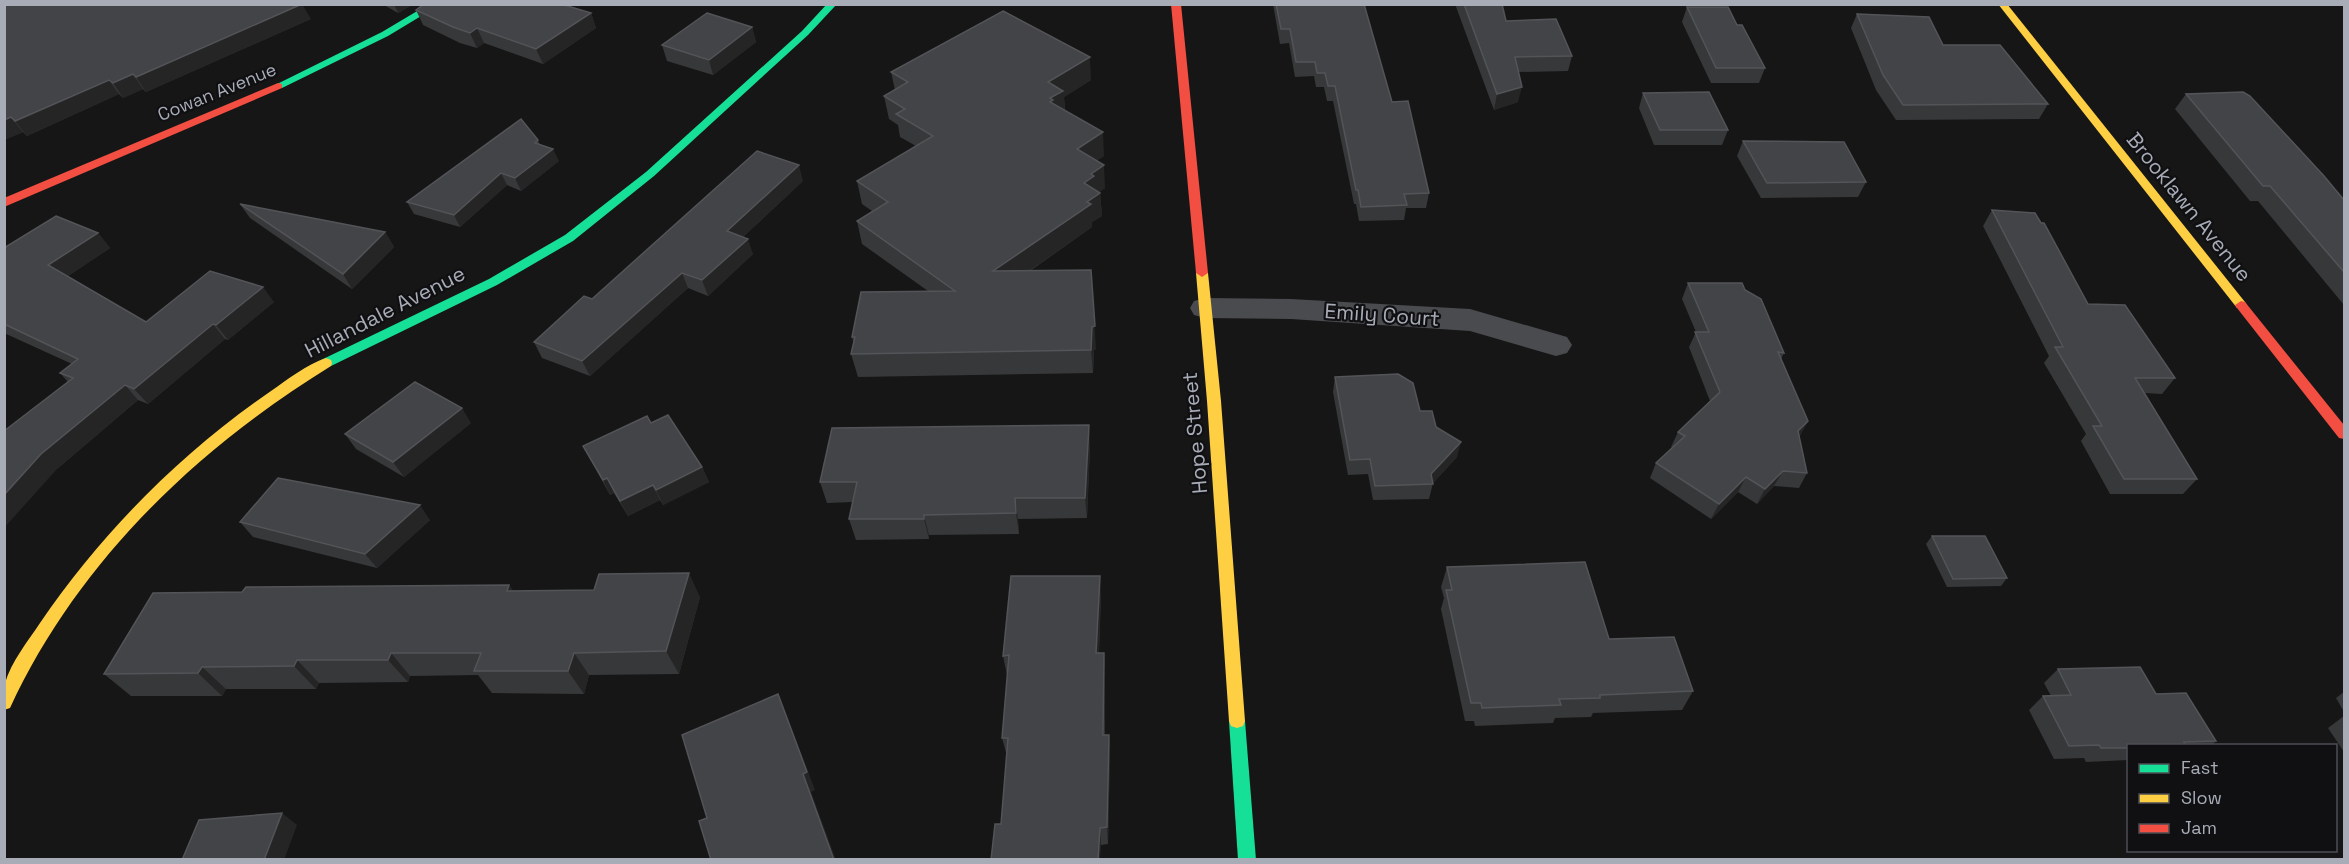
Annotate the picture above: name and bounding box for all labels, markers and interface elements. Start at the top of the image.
street label: Cowan Avenue [154,57,280,126]
street label: Brooklawn Avenue [2121,126,2258,287]
street label: Hillandale Avenue [300,259,470,364]
street label: Emily Court [1324,297,1440,332]
street label: Hope Street [1176,371,1213,495]
legend [2127,744,2337,852]
text: Fast [2181,756,2218,779]
text: Slow [2181,786,2222,809]
text: Jam [2181,816,2217,839]

